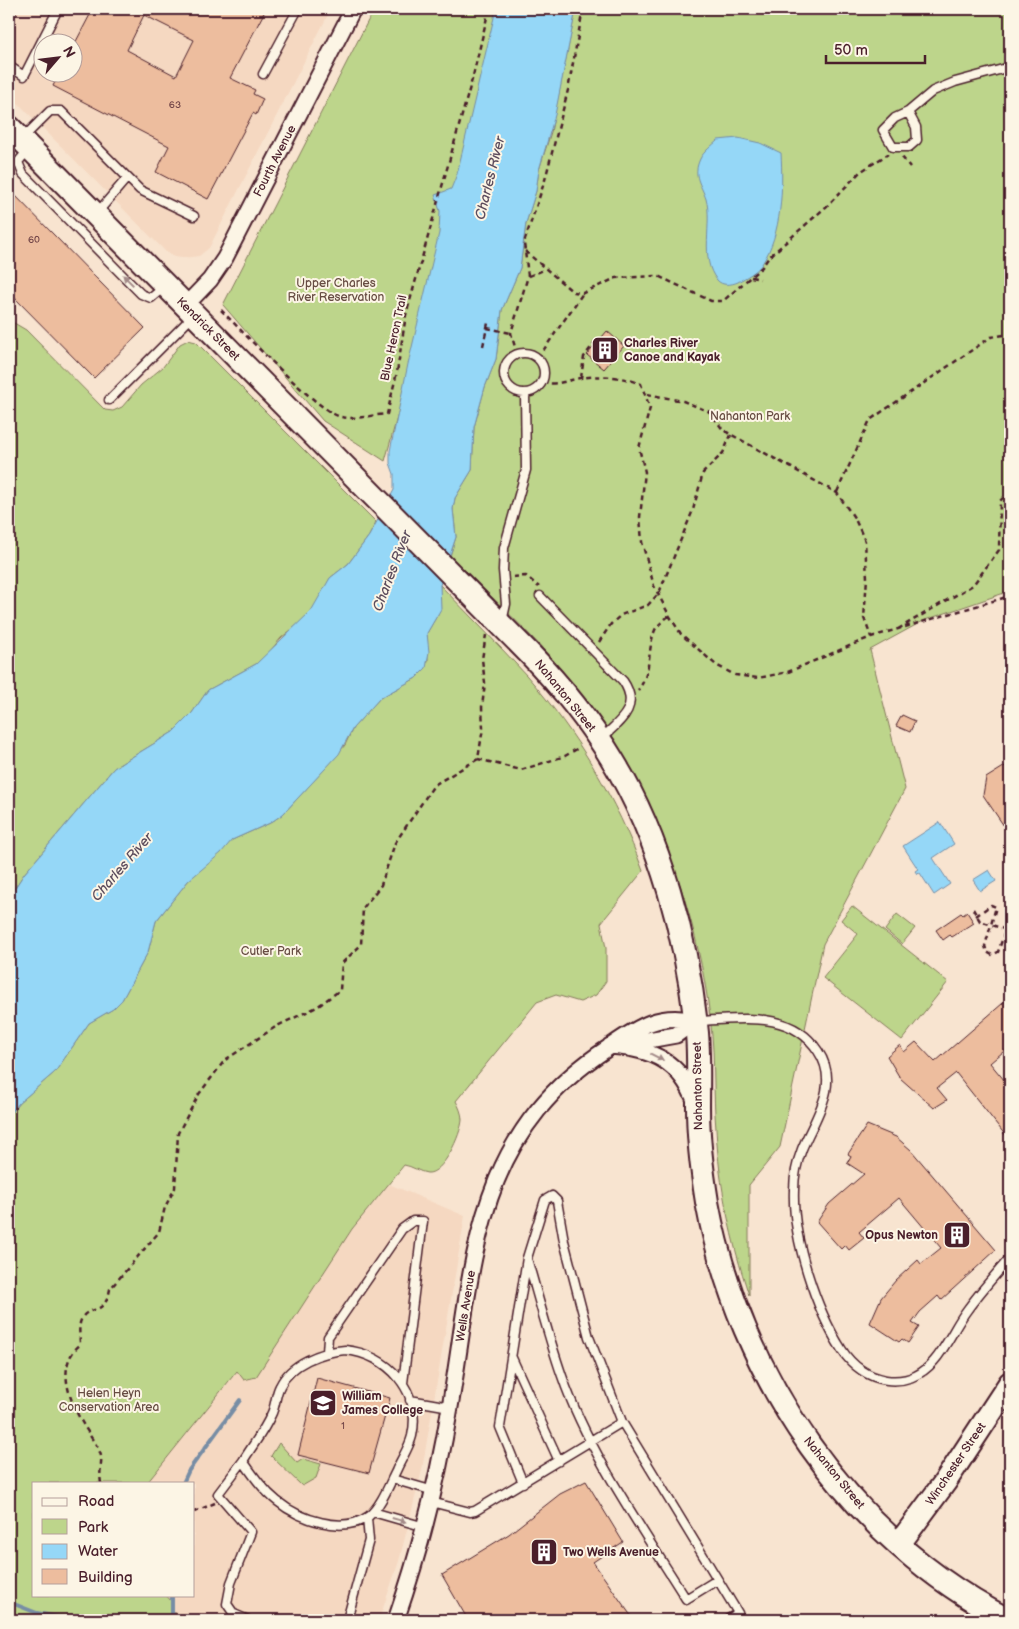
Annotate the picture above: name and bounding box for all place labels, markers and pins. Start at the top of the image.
building icon: Charles River Canoe and Kayak [590,335,620,365]
place label: Charles River Canoe and Kayak [624,336,721,365]
building icon: Opus Newton [942,1220,972,1250]
place label: Opus Newton [865,1228,938,1243]
school or university icon: William James College [308,1388,338,1418]
place label: William James College [342,1389,423,1418]
building icon: Two Wells Avenue [529,1537,559,1567]
place label: Two Wells Avenue [563,1545,659,1560]

